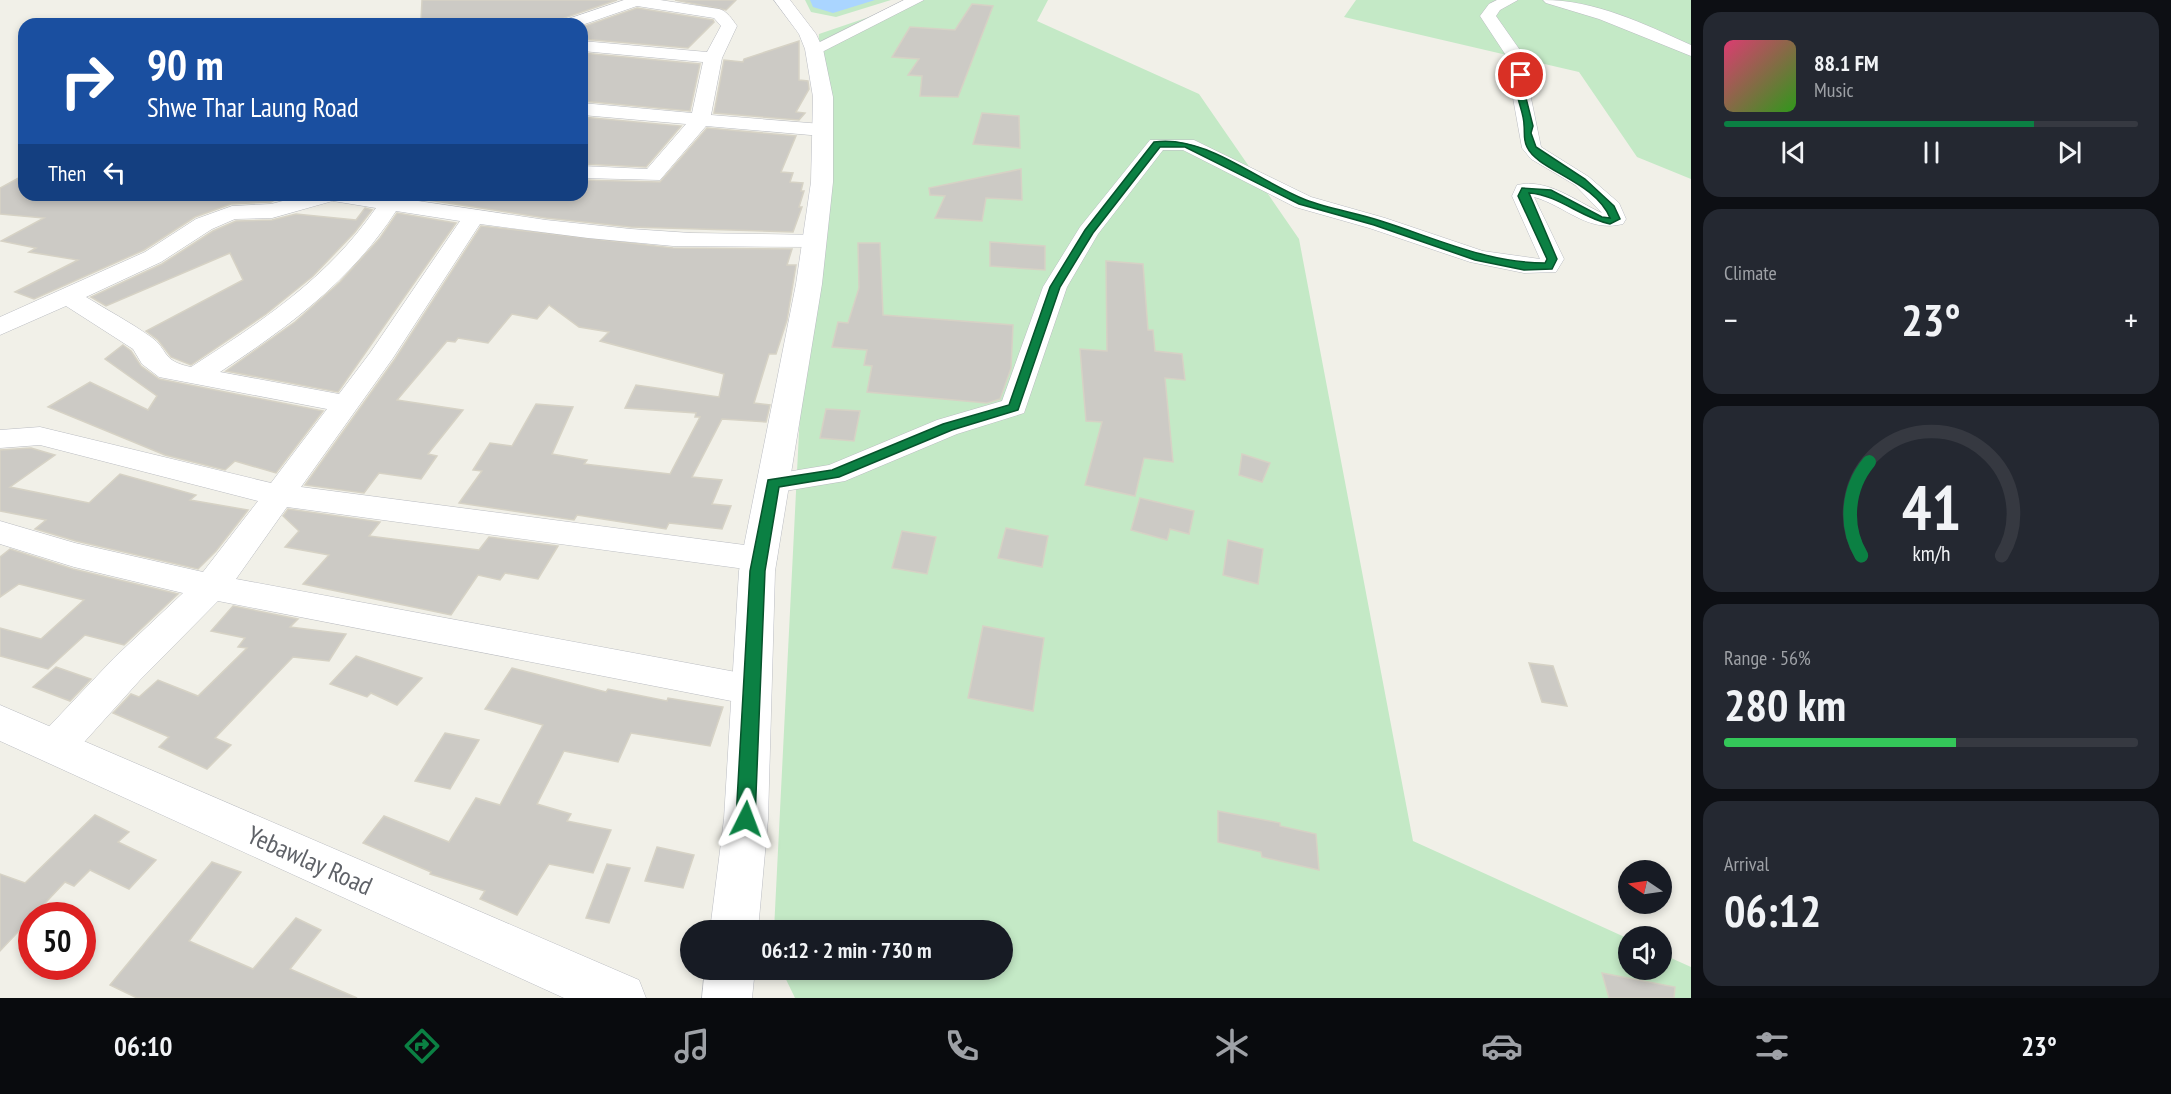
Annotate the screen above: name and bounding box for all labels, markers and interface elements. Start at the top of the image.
text: 90 m [147,37,224,92]
icon: right [48,42,126,120]
pin [1495,49,1546,100]
text: 88.1 FM [1814,49,1879,77]
icon: arrive [1504,58,1537,91]
text: Music [1814,77,1854,103]
text: Shwe Thar Laung Road [147,90,359,124]
icon: previous [1777,136,1810,169]
icon: pause [1915,136,1948,169]
icon: next [2053,136,2086,169]
icon: left [98,156,131,189]
text: Then [48,159,86,187]
text: Climate [1724,260,1777,286]
text: 23° [1901,290,1961,348]
text: − [1724,298,1738,341]
text: + [2124,298,2138,341]
text: 41 [1901,466,1961,547]
text: km/h [1912,539,1950,567]
text: Range · 56% [1724,645,1811,671]
text: 280 km [1724,675,1846,733]
position arrow [714,787,778,851]
street label: Yebawlay Road [243,818,377,902]
text: Arrival [1724,851,1769,877]
north arrow [1618,860,1672,914]
map controls [1618,860,1672,980]
text: 06:12 [1724,881,1821,939]
speed limit sign: 50 [18,902,96,980]
button: sound [1618,926,1672,980]
text: 06:12 · 2 min · 730 m [761,936,932,964]
icon: directions [401,1025,443,1067]
icon: music [671,1025,713,1067]
icon: phone [941,1025,983,1067]
icon: climate [1211,1025,1253,1067]
icon: car [1481,1025,1523,1067]
icon: filters [1751,1025,1793,1067]
text: 06:10 [114,1029,172,1063]
text: 23° [2021,1029,2057,1063]

